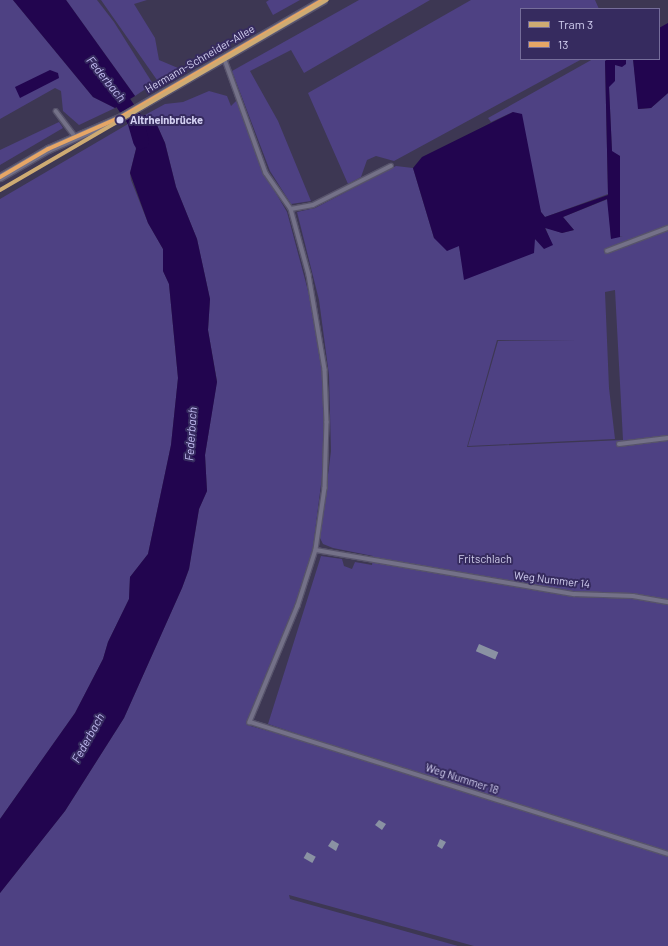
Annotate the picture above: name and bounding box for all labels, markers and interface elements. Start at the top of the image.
legend [520,8,660,60]
text: Tram 3 [558,17,593,31]
street label: Hermann-Schneider-Allee [143,22,257,96]
text: 13 [558,37,568,51]
water label: Federbach [83,53,129,105]
marker: Altrheinbrücke [113,113,127,127]
place label: Altrheinbrücke [130,113,203,127]
water label: Federbach [182,406,200,462]
park label: Fritschlach [458,552,512,566]
street label: Weg Nummer 14 [513,569,591,591]
water label: Federbach [69,711,107,765]
street label: Weg Nummer 18 [424,761,500,797]

